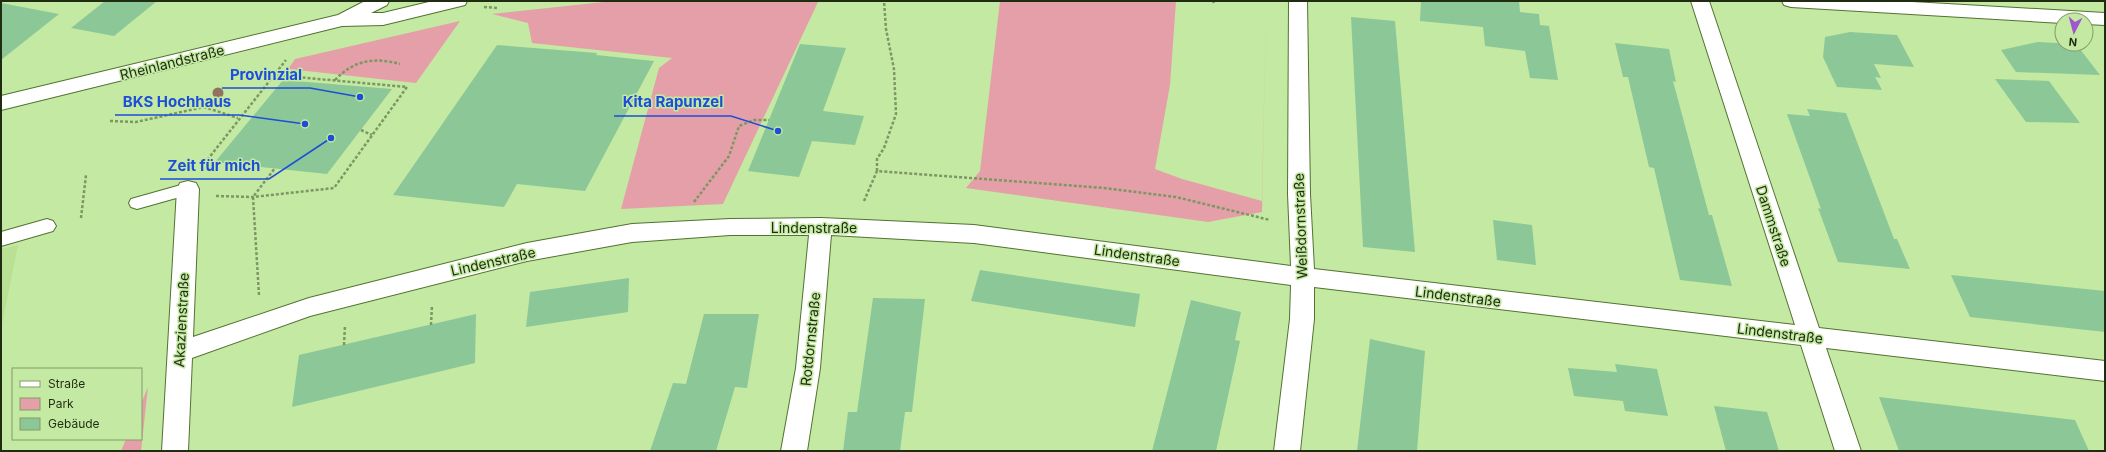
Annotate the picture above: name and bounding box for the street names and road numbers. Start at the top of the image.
street label: Rheinlandstraße [118,41,226,83]
street label: Weißdornstraße [1290,173,1310,279]
street label: Dammstraße [1753,183,1795,269]
street label: Lindenstraße [771,219,857,236]
street label: Lindenstraße [1093,241,1181,269]
street label: Lindenstraße [449,243,537,279]
street label: Akazienstraße [170,272,192,368]
street label: Lindenstraße [1414,282,1502,310]
street label: Rotdornstraße [797,291,823,387]
street label: Lindenstraße [1736,319,1824,347]

